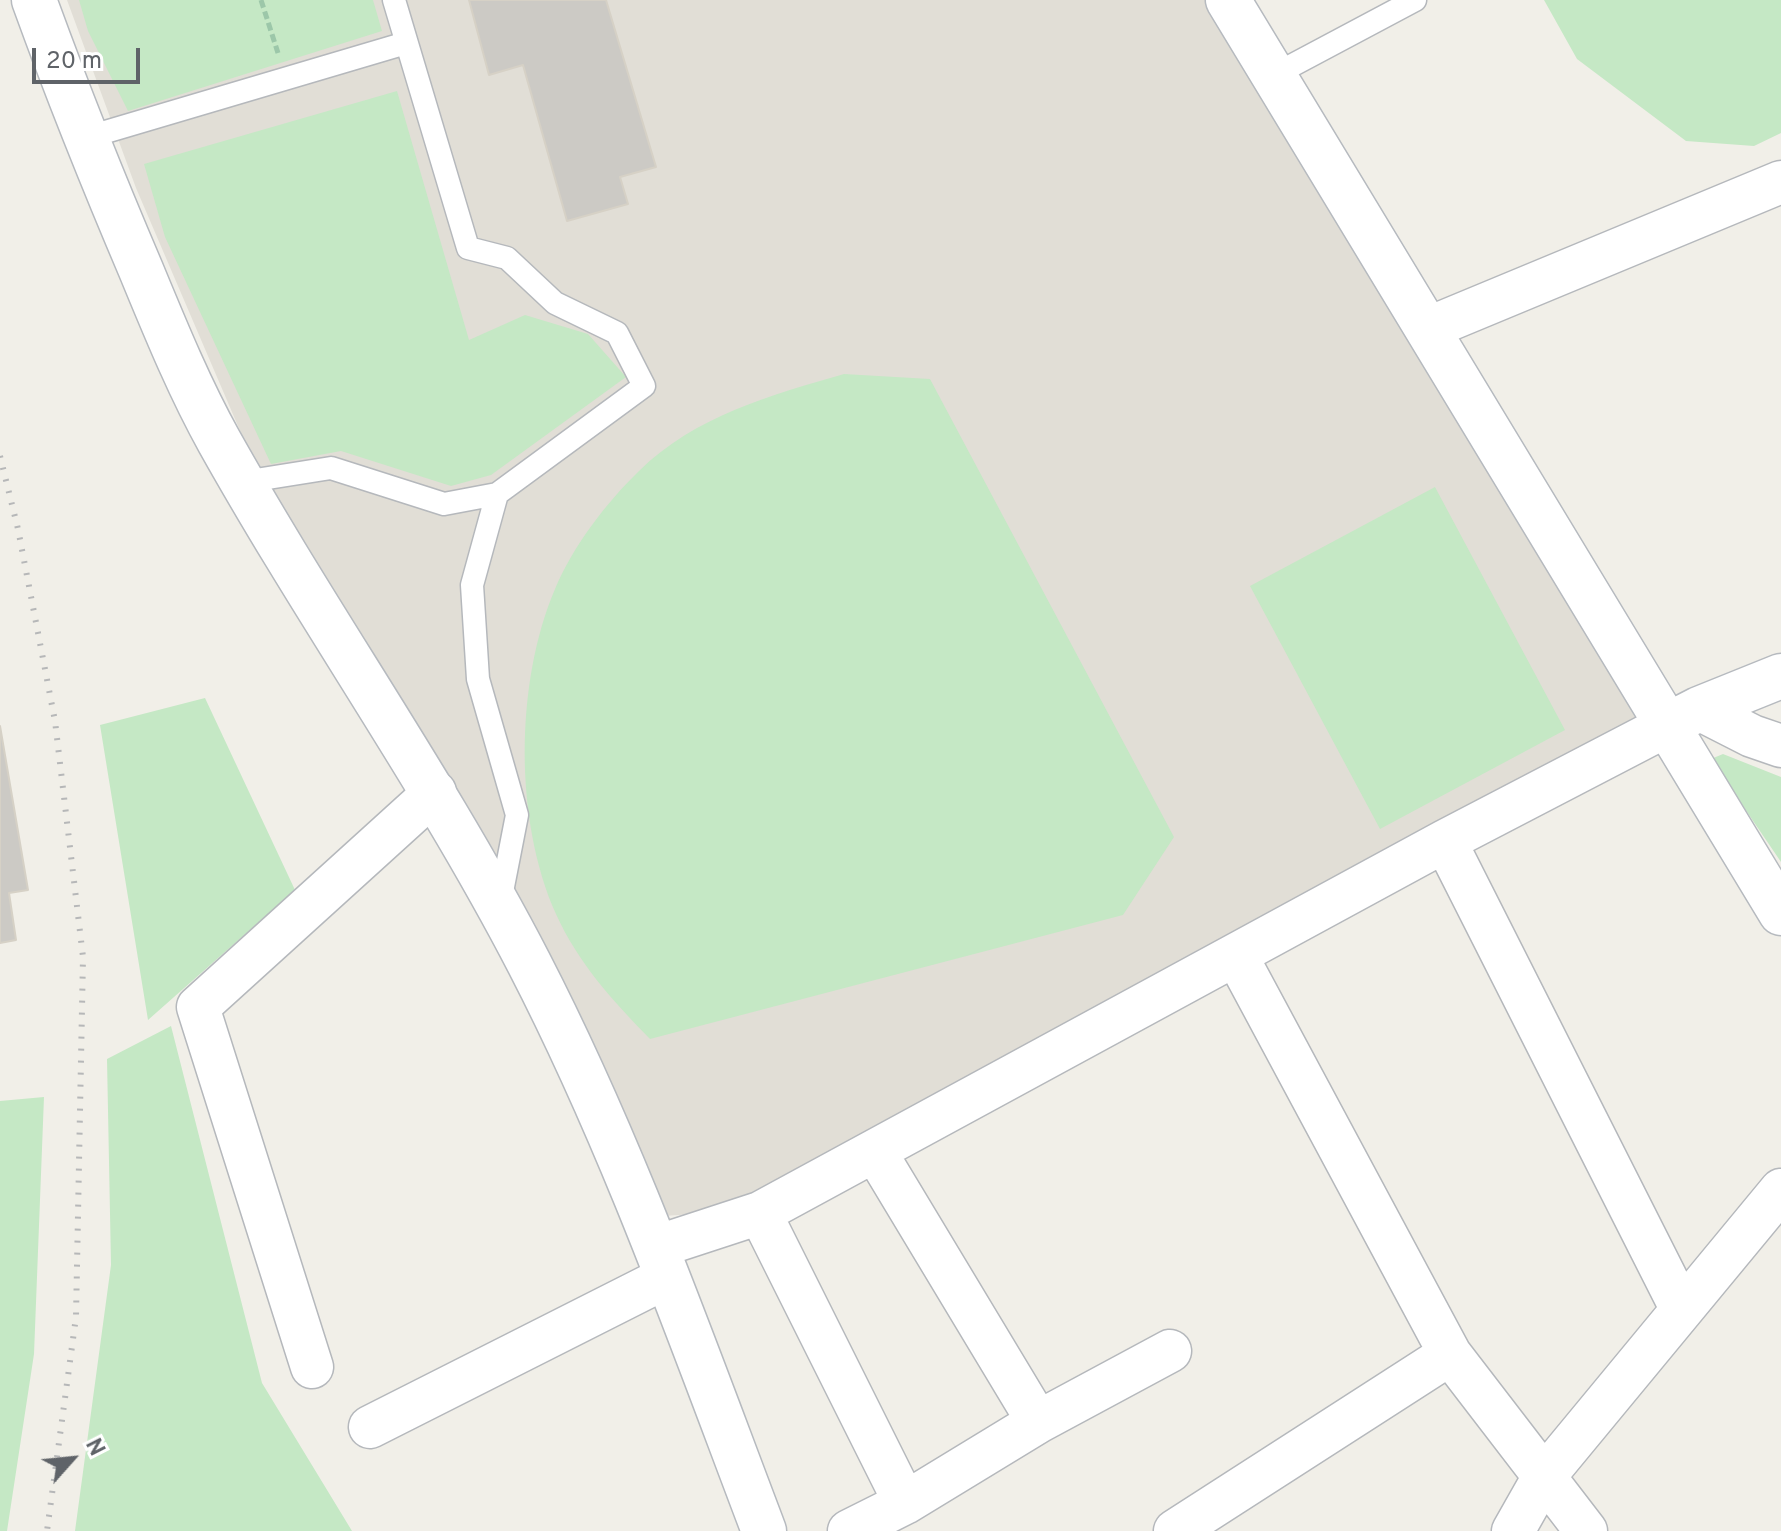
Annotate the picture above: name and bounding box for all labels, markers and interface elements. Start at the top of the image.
scale bar [36,32,144,82]
text: 20 m [46,47,102,77]
north arrow [32,1419,112,1499]
text: N [78,1435,109,1461]

